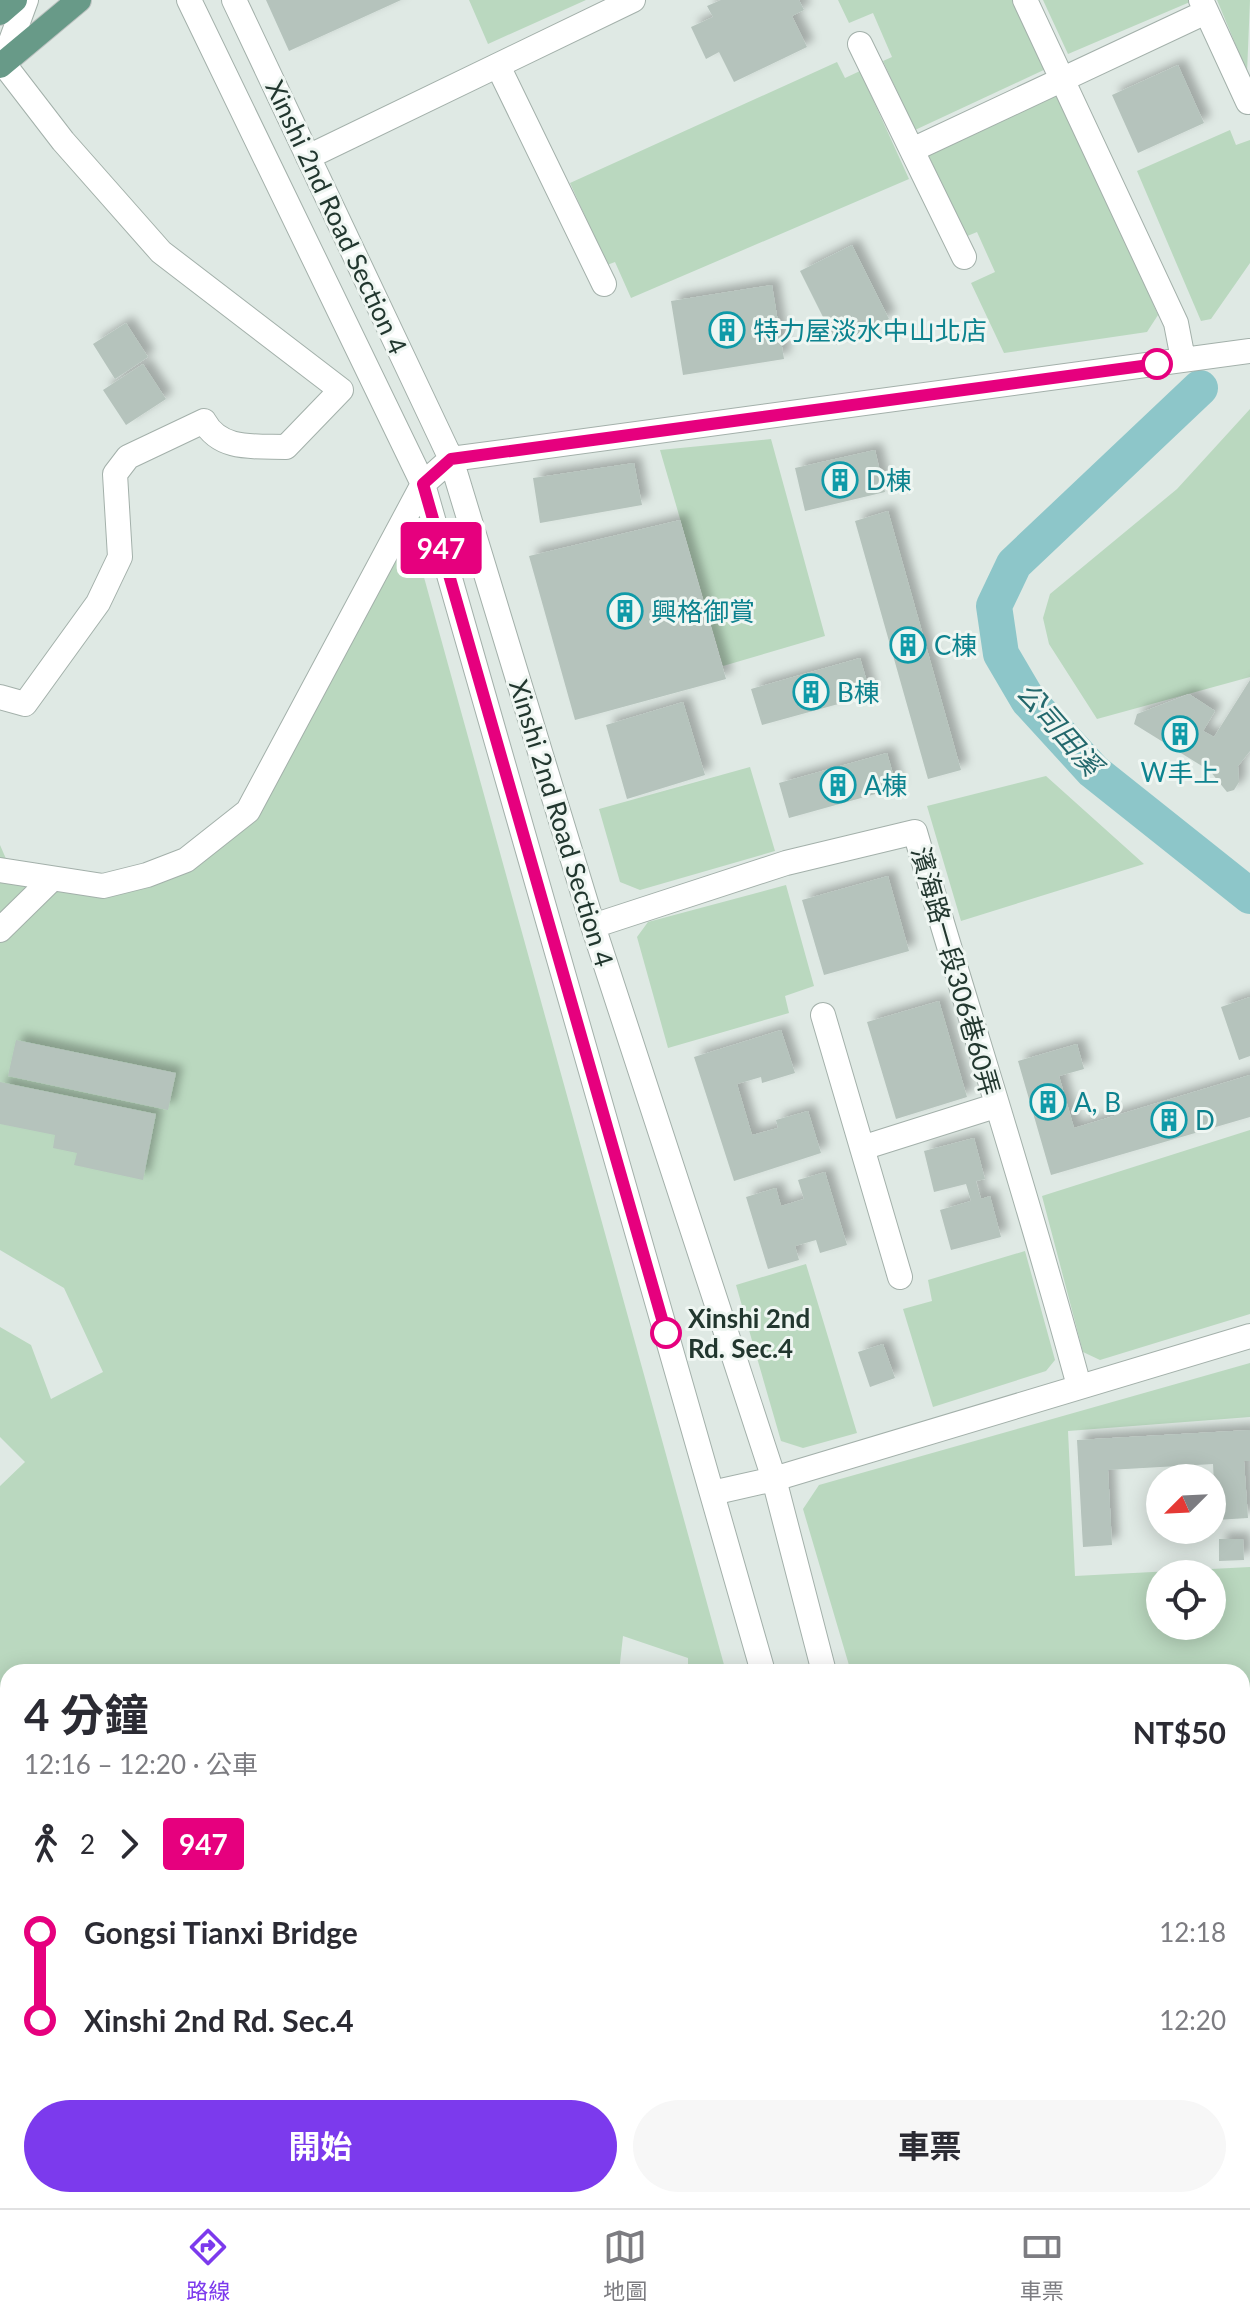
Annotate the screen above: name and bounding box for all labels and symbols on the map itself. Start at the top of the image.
street label: Xinshi 2nd Road Section 4 [259,75,415,359]
building icon: 特力屋淡水中山北店 [708,311,746,349]
place label: 特力屋淡水中山北店 [753,314,987,346]
unlabelled marker [1142,349,1172,379]
building icon: D棟 [821,461,859,499]
place label: D棟 [866,464,912,496]
line badge: 947 [395,522,487,574]
building icon: 興格御賞 [606,592,644,630]
place label: 興格御賞 [651,595,755,627]
building icon: C棟 [889,626,927,664]
place label: C棟 [934,629,977,661]
building icon: B棟 [792,673,830,711]
water label: 公司田溪 [1010,675,1112,784]
street label: Xinshi 2nd Road Section 4 [503,676,621,970]
place label: B棟 [837,676,880,708]
building icon: W丰上 [1161,715,1199,753]
place label: W丰上 [1141,756,1219,788]
building icon: A棟 [819,766,857,804]
place label: A棟 [864,769,908,801]
street label: 濱海路一段306巷60弄 [905,843,1007,1099]
building icon: A, B [1029,1083,1067,1121]
place label: A, B [1074,1086,1121,1118]
building icon: D [1150,1101,1188,1139]
place label: D [1195,1104,1215,1136]
place label: Xinshi 2nd Rd. Sec.4 [688,1302,810,1364]
marker: Xinshi 2nd Rd. Sec.4 [651,1318,681,1348]
north arrow [1146,1464,1226,1544]

